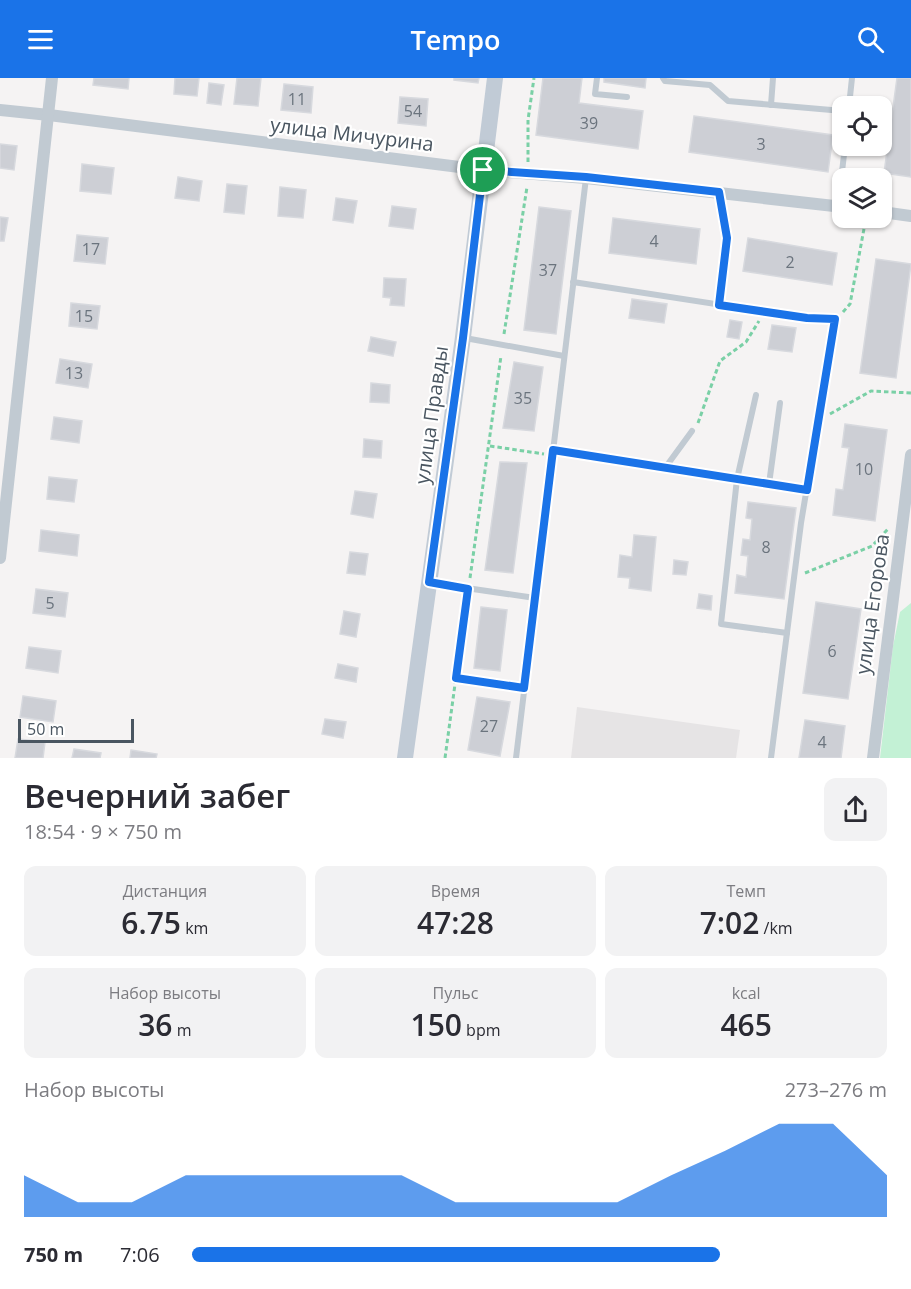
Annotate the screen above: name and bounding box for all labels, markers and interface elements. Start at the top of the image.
text: Tempo [411,21,500,58]
icon: menu [24,23,57,56]
icon: search [854,23,887,56]
house number: 11 [288,88,306,110]
map controls [832,96,892,228]
button: locate [832,96,892,156]
house number: 54 [404,100,422,122]
street label: улица Мичурина [269,111,435,157]
house number: 39 [580,112,598,134]
house number: 3 [756,133,766,155]
pin [457,144,508,195]
icon: arrive [466,153,499,186]
button: layers [832,168,892,228]
house number: 4 [649,230,659,252]
house number: 17 [82,238,100,260]
house number: 2 [785,251,795,273]
house number: 37 [539,259,557,281]
house number: 15 [75,305,93,327]
street label: улица Правды [408,344,454,486]
house number: 13 [65,362,83,384]
house number: 35 [514,387,532,409]
house number: 10 [855,458,873,480]
street label: улица Егорова [849,532,895,676]
house number: 8 [761,536,771,558]
house number: 5 [45,592,55,614]
house number: 6 [827,640,837,662]
house number: 27 [480,715,498,737]
scale bar [18,716,134,744]
text: 50 m [27,718,64,740]
house number: 4 [817,731,827,753]
text: Вечерний забег [24,773,290,818]
button: share [824,778,887,841]
text: 18:54 · 9 × 750 m [24,818,182,845]
text: Дистанция [123,880,207,902]
text: Время [431,880,480,902]
text: Темп [726,880,766,902]
text: 6.75 [121,902,181,943]
text: 47:28 [417,902,494,943]
text: 7:02 [700,902,759,943]
text: km [181,917,208,939]
text: /km [759,917,793,939]
text: Набор высоты [109,982,221,1004]
text: Пульс [433,982,478,1004]
text: kcal [732,982,761,1004]
text: 36 [138,1004,173,1045]
text: 150 [410,1004,462,1045]
text: 465 [720,1004,772,1045]
text: m [173,1019,191,1041]
text: bpm [462,1019,501,1041]
text: Набор высоты [24,1076,164,1103]
text: 273–276 m [785,1076,887,1103]
text: 750 m [24,1241,83,1268]
text: 7:06 [120,1241,160,1268]

